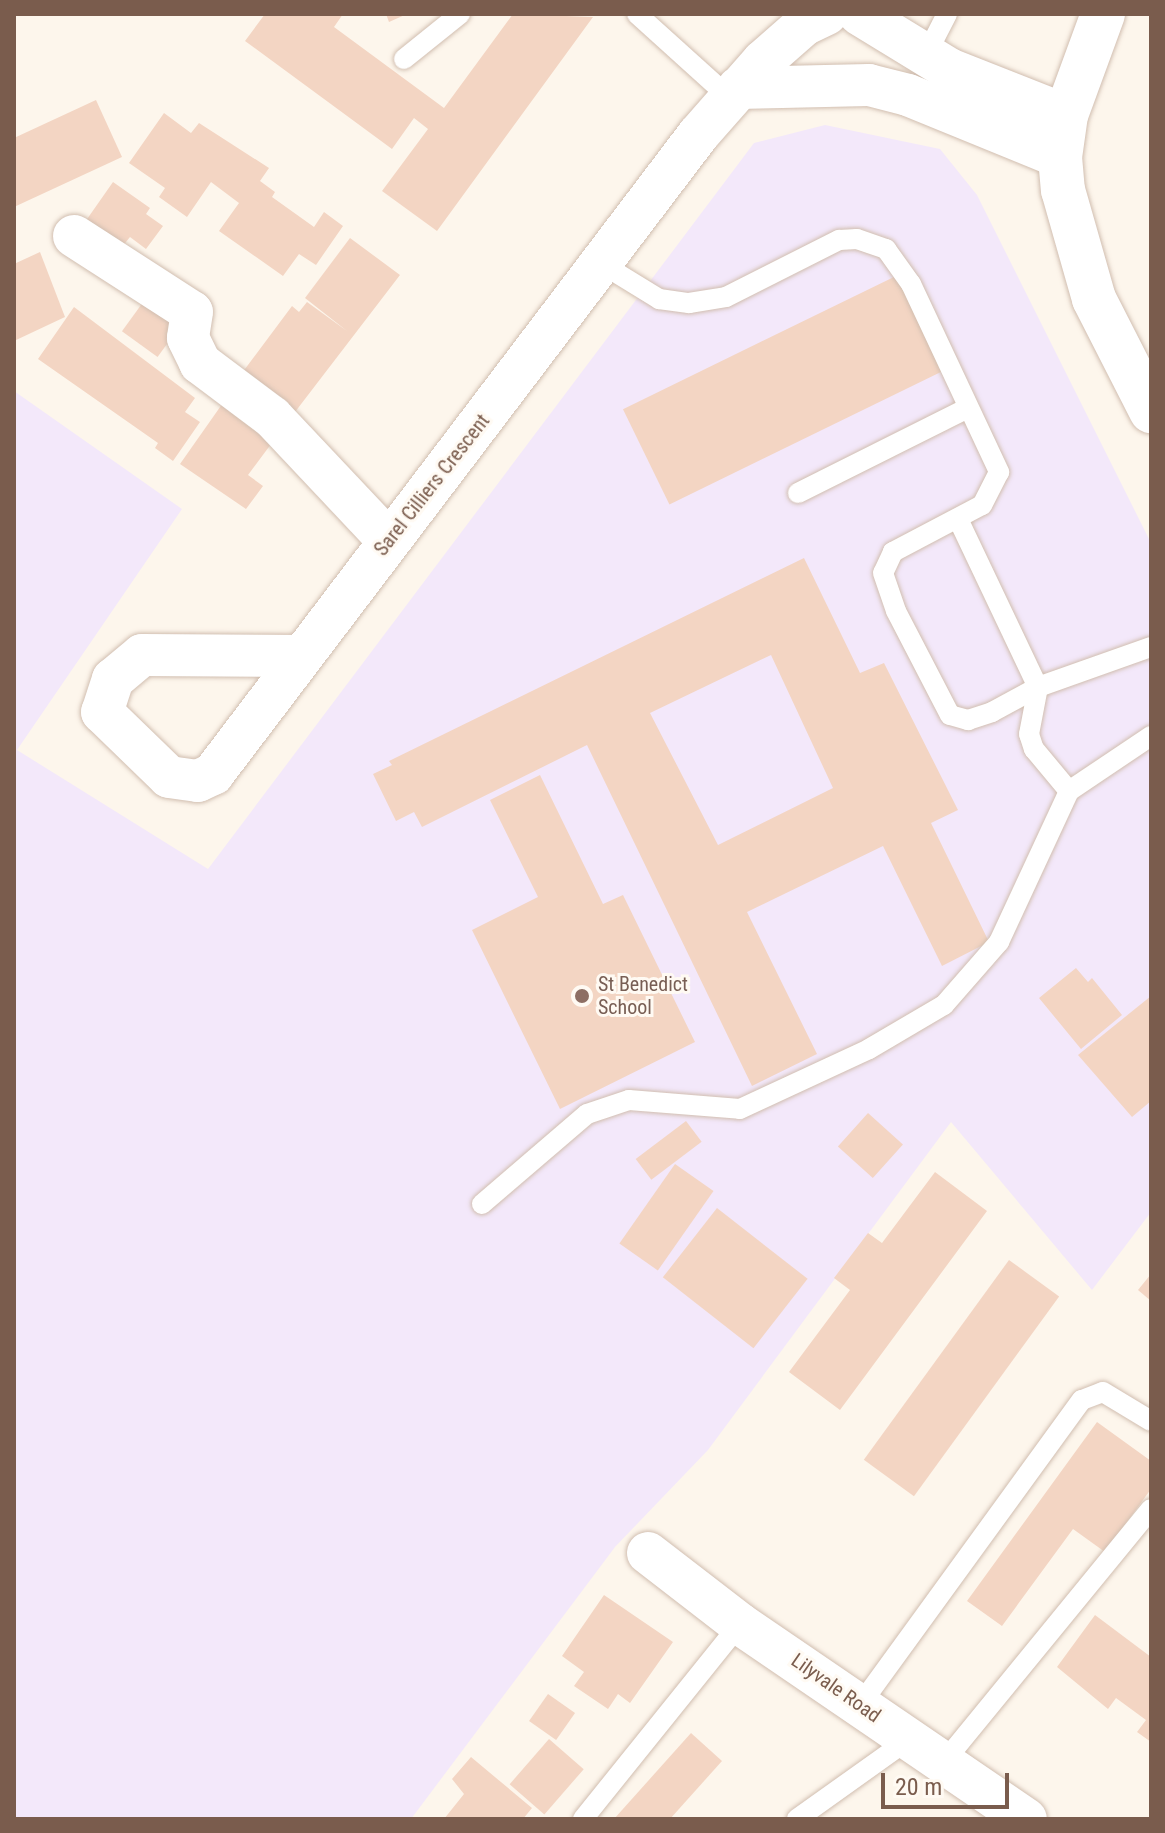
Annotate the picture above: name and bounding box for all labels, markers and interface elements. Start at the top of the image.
street label: Sarel Cilliers Crescent [369,409,495,561]
place label: St Benedict School [598,972,688,1019]
marker: St Benedict School [573,987,591,1005]
street label: Lilyvale Road [787,1648,885,1728]
scale bar [885,1757,1013,1807]
text: 20 m [895,1773,942,1801]

